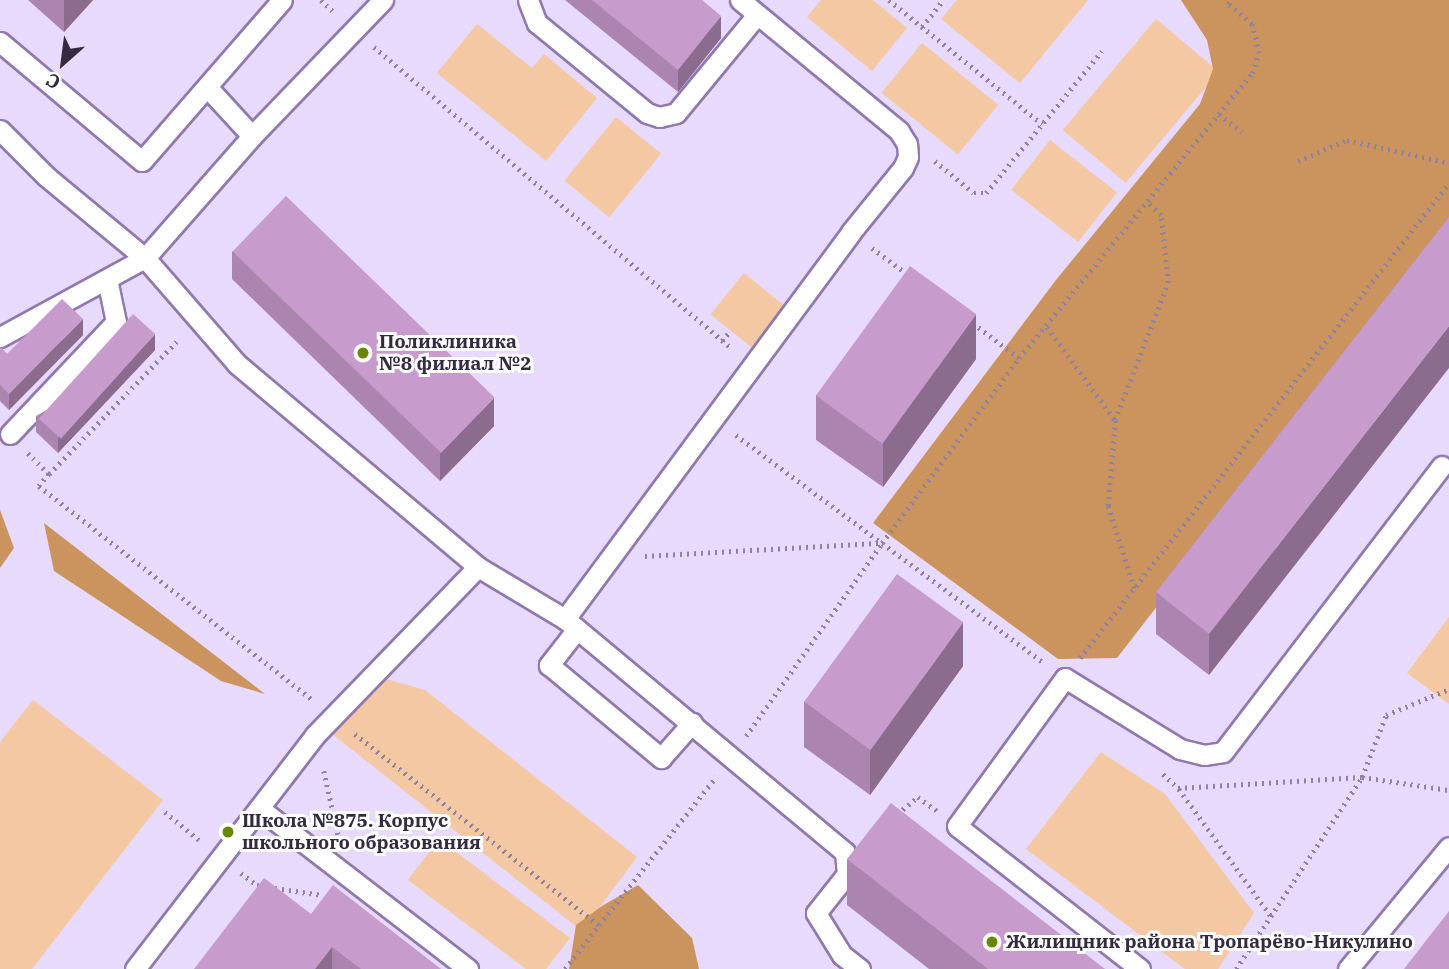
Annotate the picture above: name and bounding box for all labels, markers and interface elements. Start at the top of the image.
north arrow [28,28,98,98]
text: С [42,68,64,95]
place label: Поликлиника №8 филиал №2 [379,331,532,375]
marker: Поликлиника №8 филиал №2 [353,343,373,363]
place label: Школа №875. Корпус школьного образования [242,810,481,854]
marker: Школа №875. Корпус школьного образования [220,824,236,840]
place label: Жилищник района Тропарёво-Никулино [1006,931,1413,953]
marker: Жилищник района Тропарёво-Никулино [984,934,1000,950]

